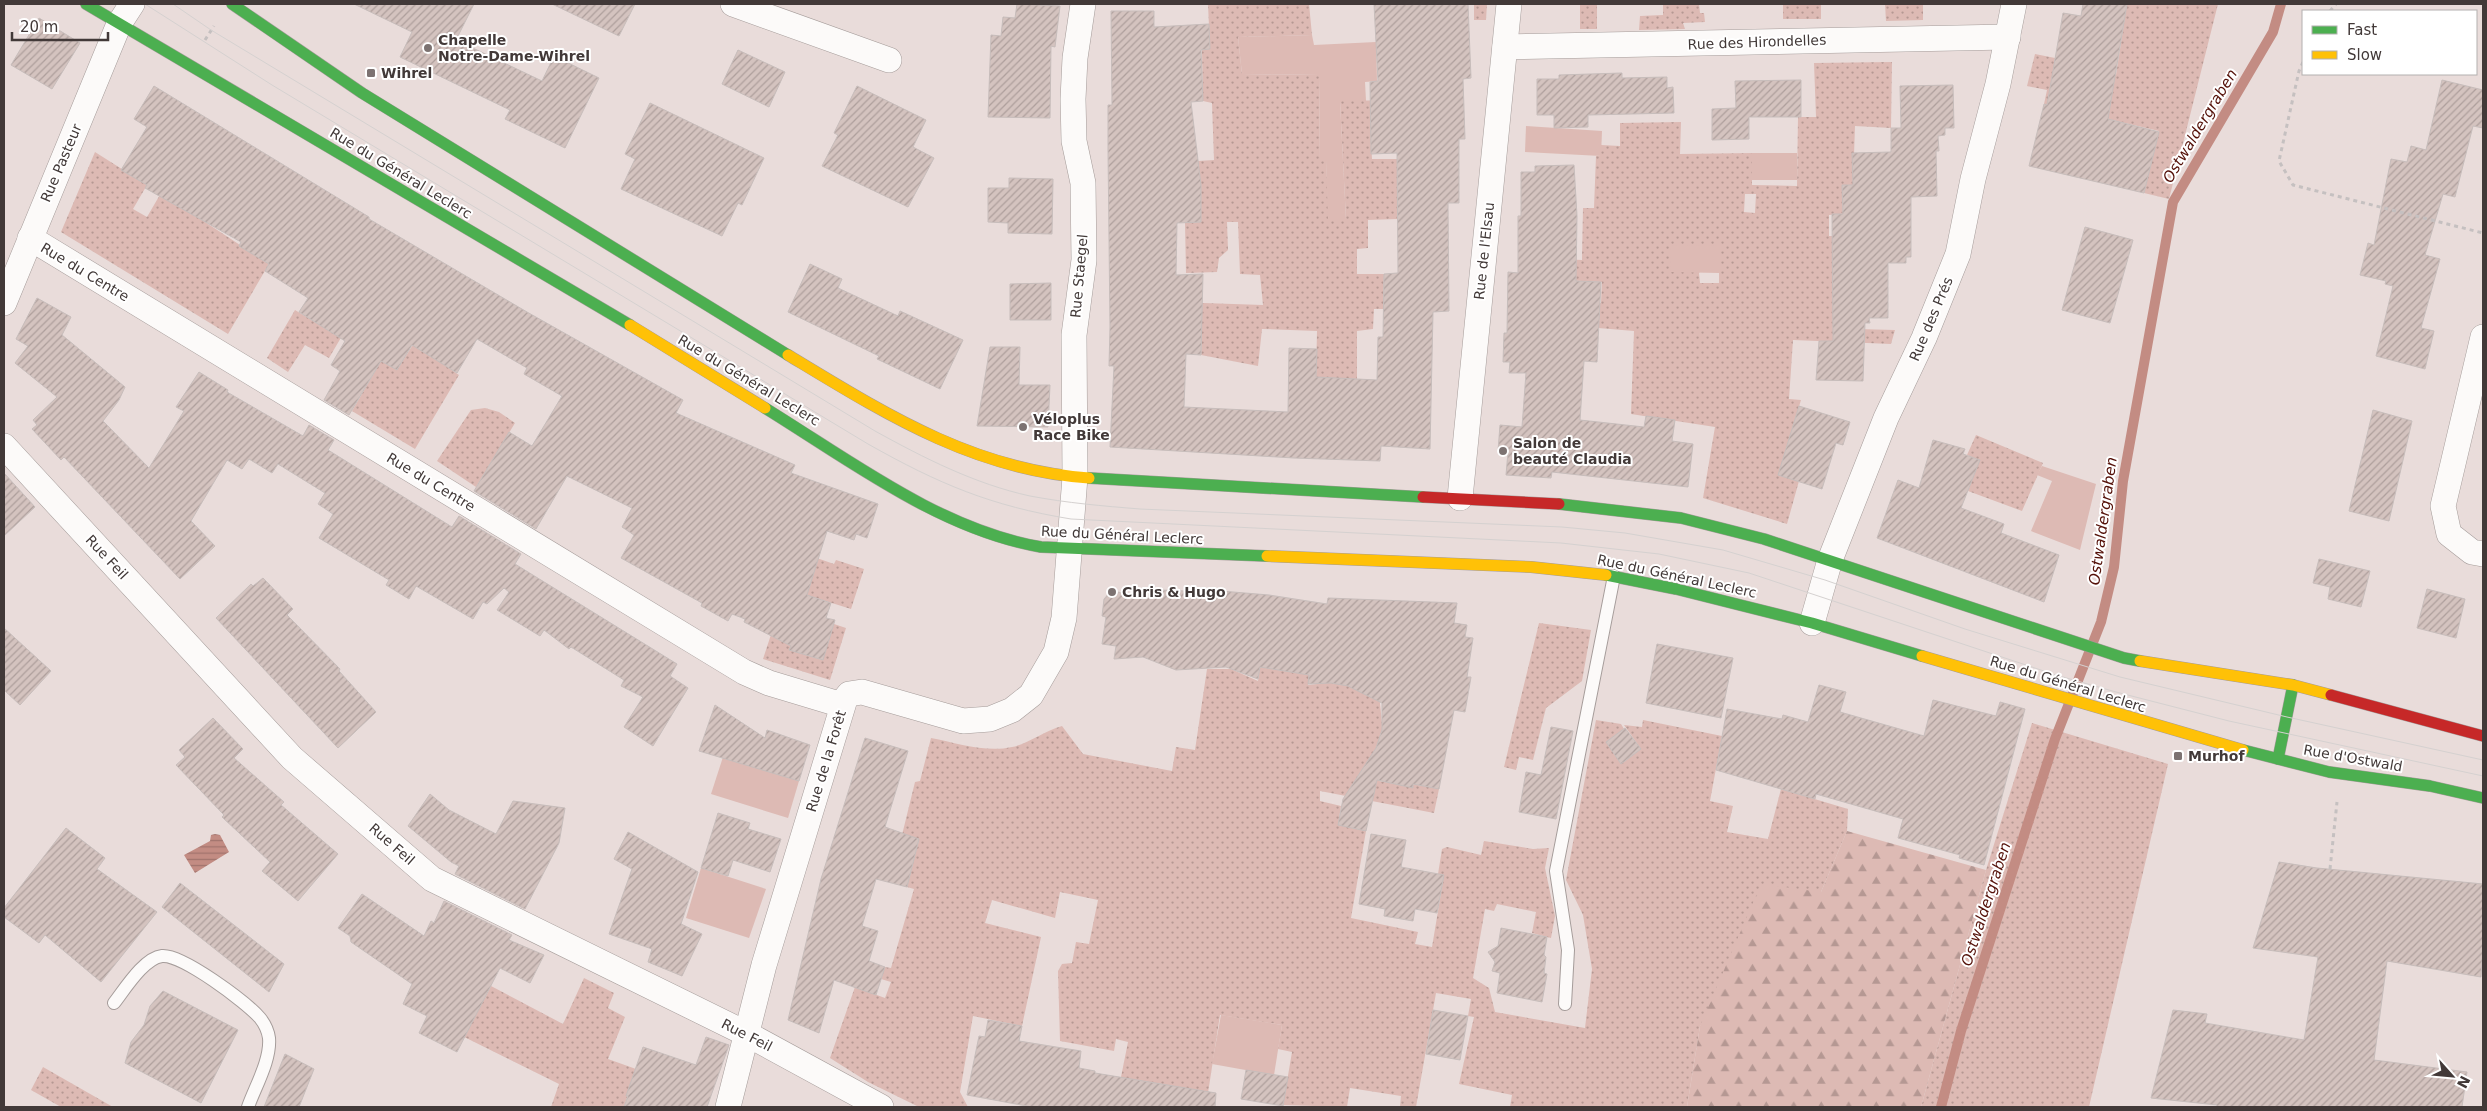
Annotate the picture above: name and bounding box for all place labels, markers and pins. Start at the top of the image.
place label: Chapelle Notre-Dame-Wihrel [438,32,590,64]
marker: Chapelle Notre-Dame-Wihrel [422,42,434,54]
place label: Wihrel [381,65,432,81]
marker: Wihrel [365,67,377,79]
place label: Véloplus Race Bike [1033,411,1110,443]
marker: Véloplus Race Bike [1017,421,1029,433]
place label: Salon de beauté Claudia [1513,435,1632,467]
marker: Salon de beauté Claudia [1497,445,1509,457]
place label: Chris & Hugo [1122,584,1226,600]
marker: Chris & Hugo [1106,586,1118,598]
place label: Murhof [2188,748,2245,764]
marker: Murhof [2172,750,2184,762]

